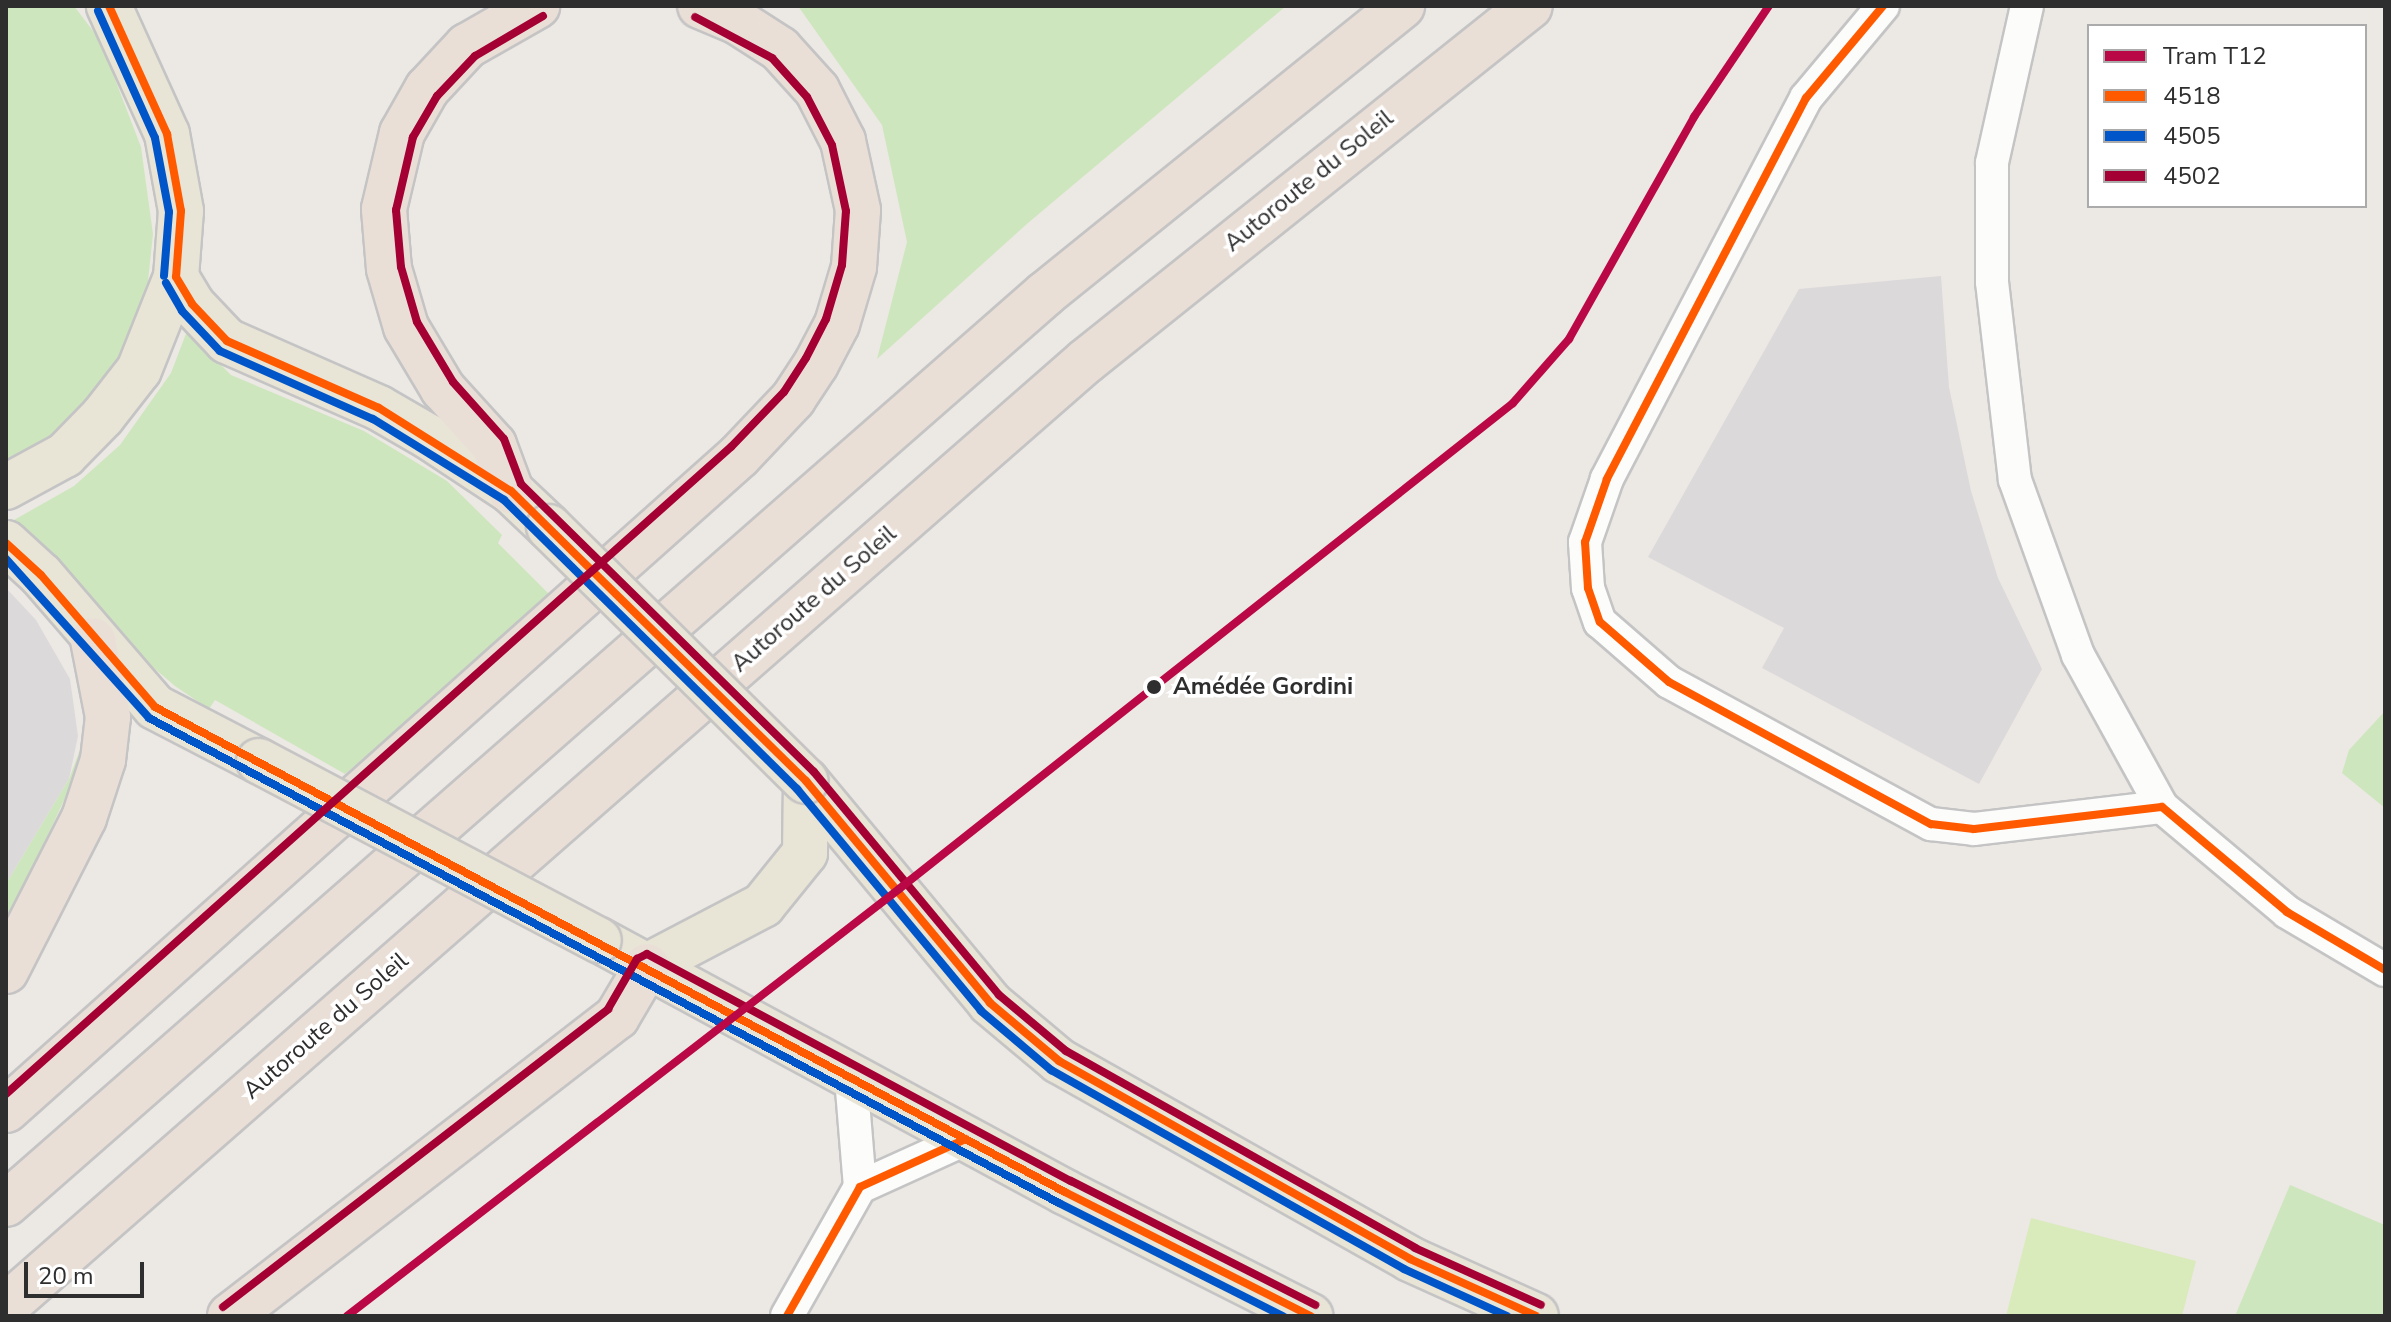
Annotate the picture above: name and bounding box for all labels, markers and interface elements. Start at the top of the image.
legend [2087,24,2367,208]
text: Tram T12 [2163,40,2267,72]
text: 4518 [2163,80,2221,112]
street label: Autoroute du Soleil [1219,104,1399,258]
text: 4505 [2163,120,2221,152]
text: 4502 [2163,160,2221,192]
street label: Autoroute du Soleil [726,520,902,678]
place label: Amédée Gordini [1173,673,1353,701]
marker: Amédée Gordini [1142,675,1166,699]
street label: Autoroute du Soleil [238,947,414,1105]
scale bar [28,1246,148,1296]
text: 20 m [38,1260,94,1292]

